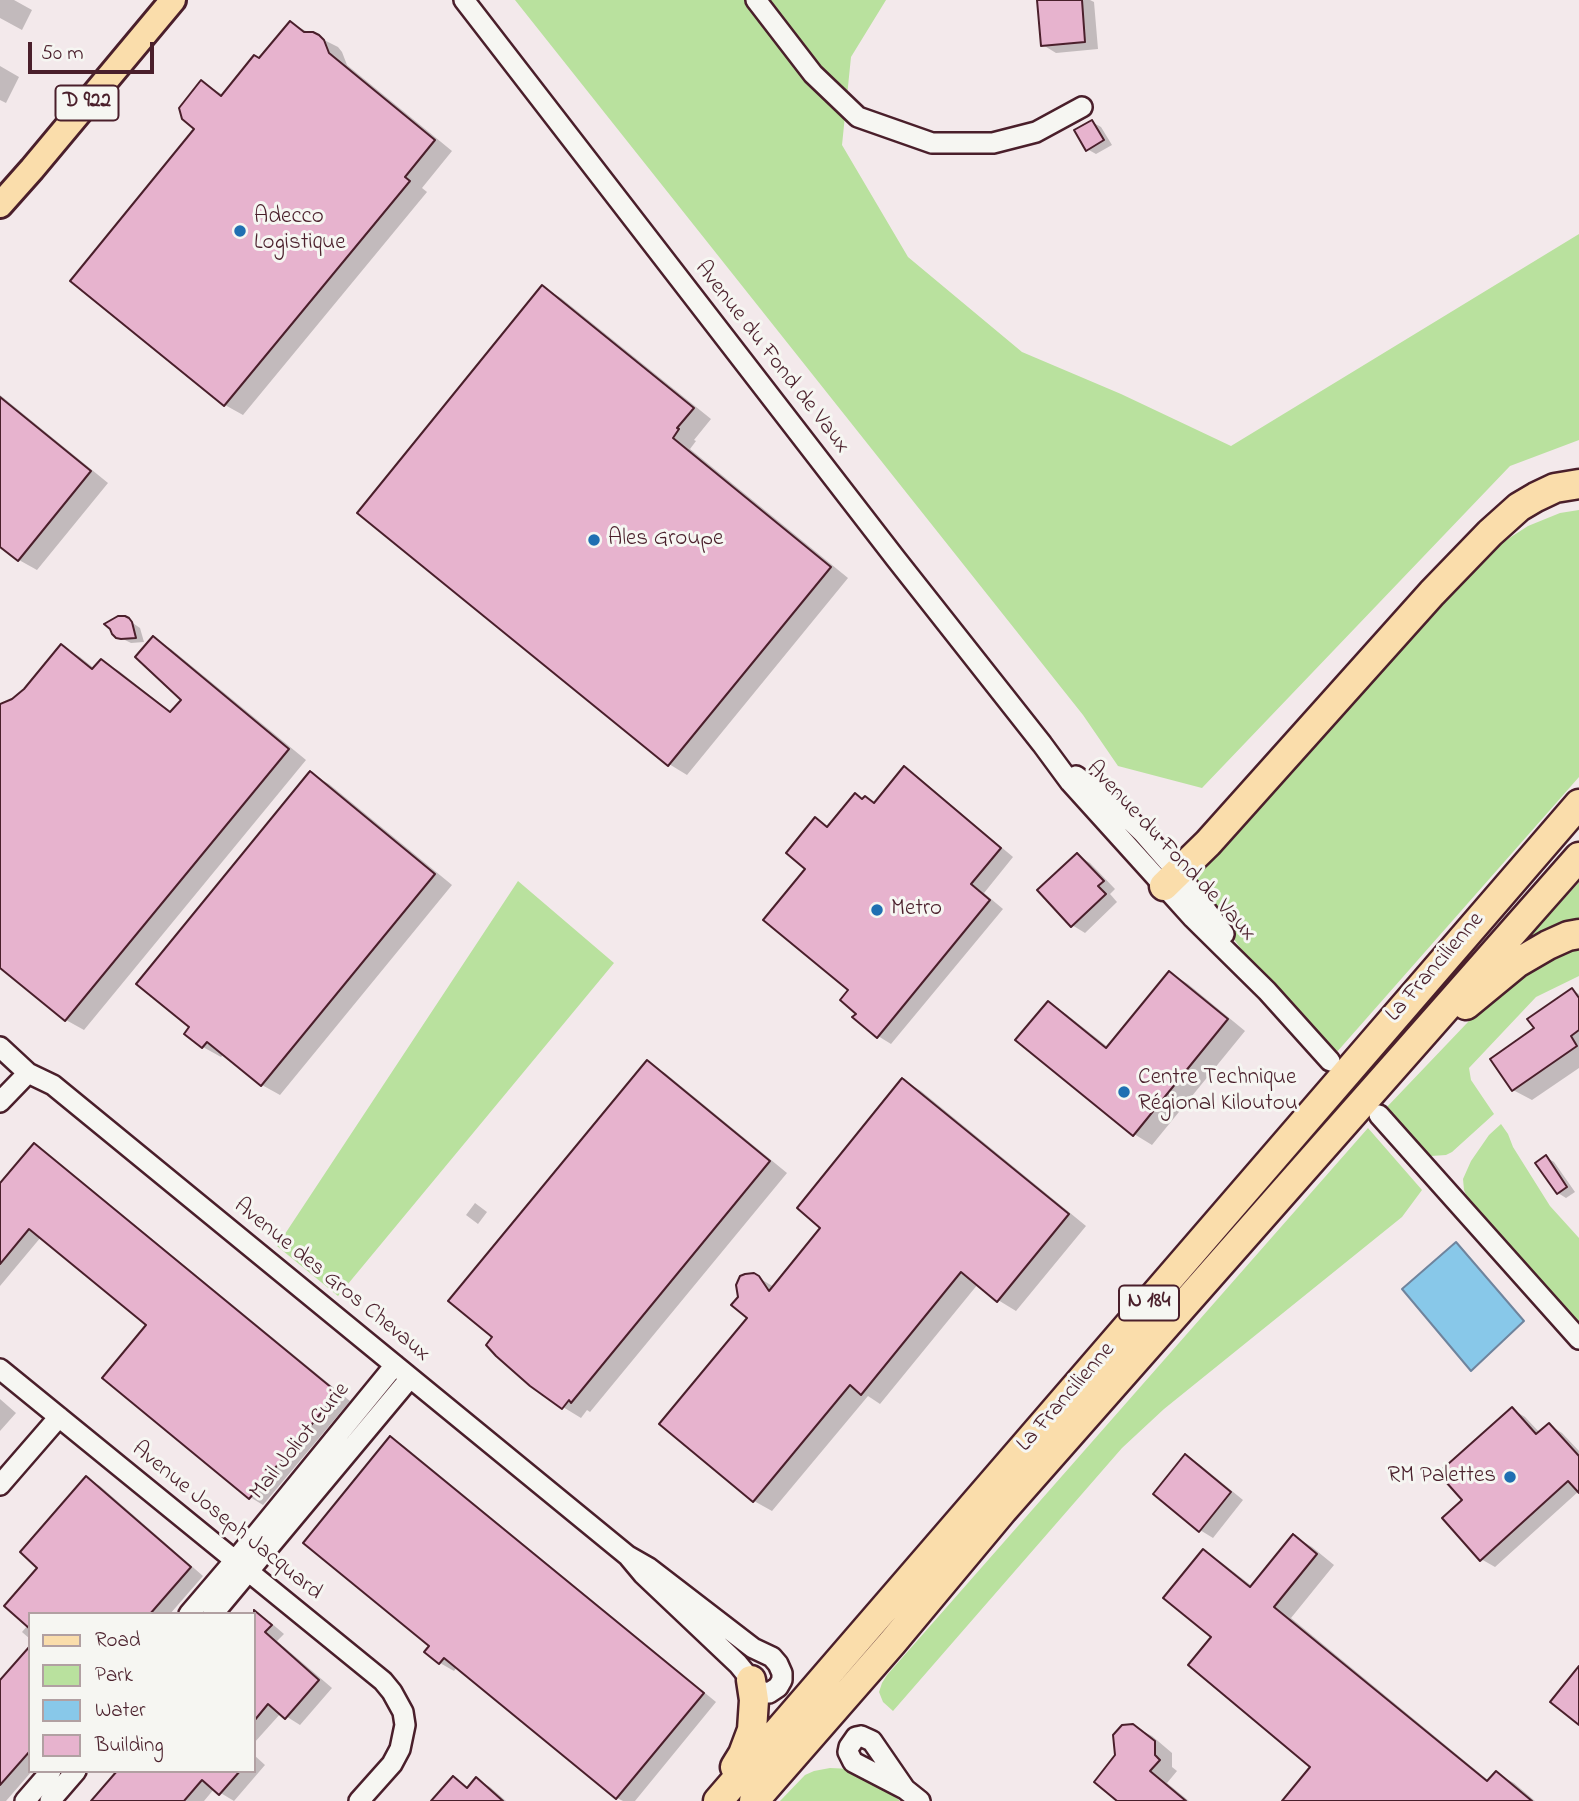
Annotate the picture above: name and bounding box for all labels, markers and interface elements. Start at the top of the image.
scale bar [32,28,158,72]
text: 50 m [41,39,84,69]
road number: D 922 [56,86,119,120]
place label: Adecco Logistique [254,204,345,258]
marker: Adecco Logistique [232,223,248,239]
street label: Avenue du Fond de Vaux [687,256,855,460]
place label: Ales Groupe [608,526,723,554]
marker: Ales Groupe [586,532,602,548]
street label: Avenue du Fond de Vaux [1079,756,1261,948]
place label: Metro [891,896,942,924]
marker: Metro [869,902,885,918]
street label: La Francilienne [1381,908,1491,1028]
place label: Centre Technique Régional Kiloutou [1138,1065,1298,1119]
marker: Centre Technique Régional Kiloutou [1116,1084,1132,1100]
street label: Avenue des Gros Chevaux [227,1193,435,1369]
road number: N 184 [1119,1286,1179,1320]
street label: La Francilienne [1012,1338,1122,1458]
street label: Mail Joliot Curie [245,1378,357,1506]
street label: Avenue Joseph Jacquard [125,1437,327,1607]
place label: RM Palettes [1388,1463,1496,1491]
marker: RM Palettes [1502,1469,1518,1485]
legend [28,1612,256,1773]
text: Road [95,1626,141,1656]
text: Park [95,1661,133,1691]
text: Water [95,1696,146,1726]
text: Building [95,1731,164,1761]

